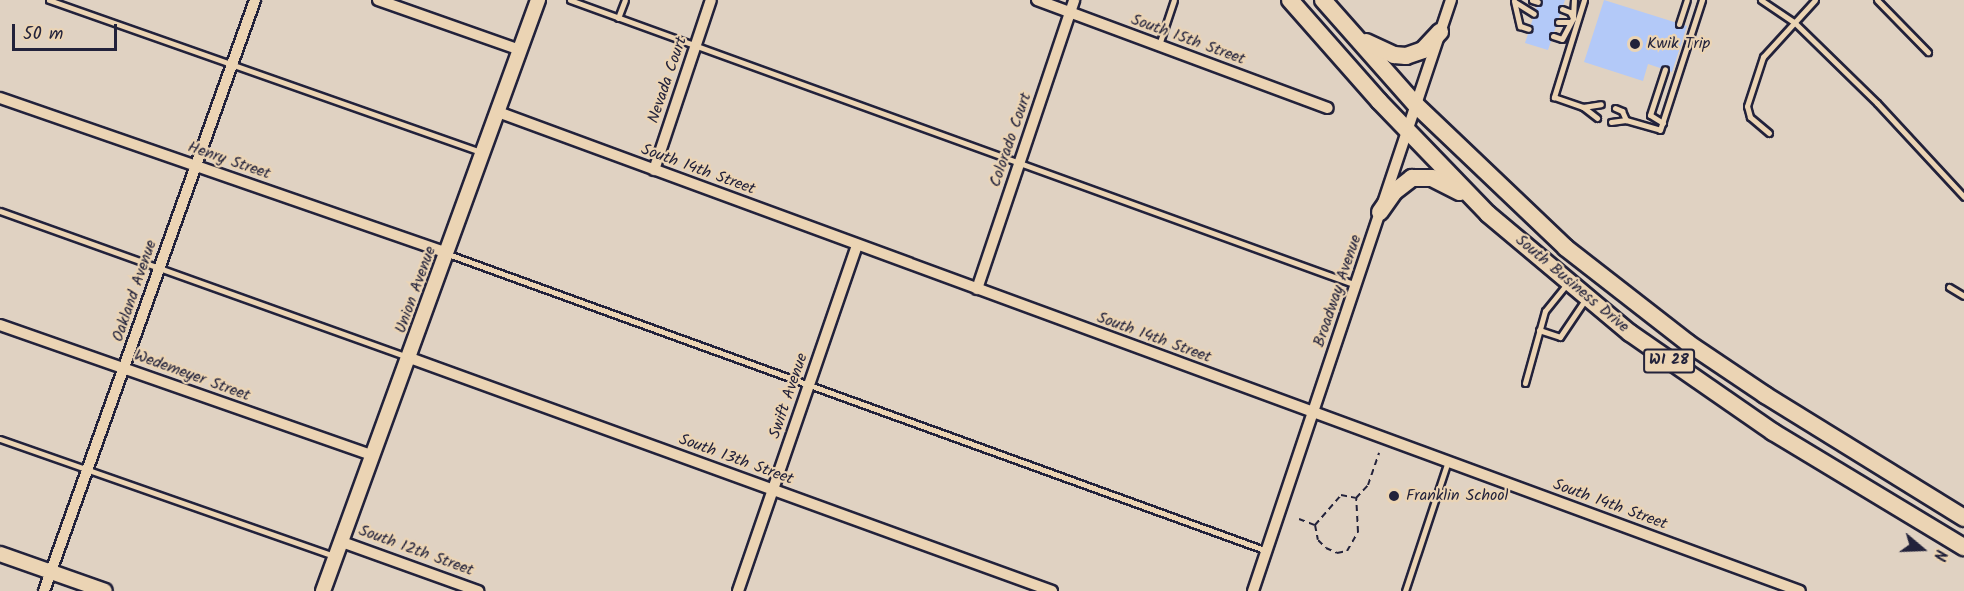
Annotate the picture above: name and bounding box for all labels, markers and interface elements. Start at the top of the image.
street label: South 15th Street [1128,10,1248,70]
scale bar [15,12,120,50]
text: 50 m [23,20,63,49]
street label: Nevada Court [644,34,692,126]
place label: Kwik Trip [1647,34,1710,54]
marker: Kwik Trip [1628,37,1642,51]
street label: Colorado Court [986,90,1036,190]
street label: Henry Street [185,138,273,184]
street label: South 14th Street [638,140,758,200]
street label: South Business Drive [1511,231,1633,337]
street label: Broadway Avenue [1310,232,1366,350]
street label: Oakland Avenue [109,238,161,344]
street label: Union Avenue [391,244,441,336]
street label: South 14th Street [1094,308,1214,368]
street label: Wedemeyer Street [131,346,253,406]
road number: WI 28 [1642,349,1696,373]
street label: Swift Avenue [765,351,813,441]
street label: South 13th Street [676,430,796,490]
street label: South 14th Street [1550,475,1670,535]
place label: Franklin School [1406,486,1508,506]
marker: Franklin School [1387,489,1401,503]
north arrow [1892,519,1952,579]
street label: South 12th Street [356,521,476,581]
text: N [1926,546,1953,564]

